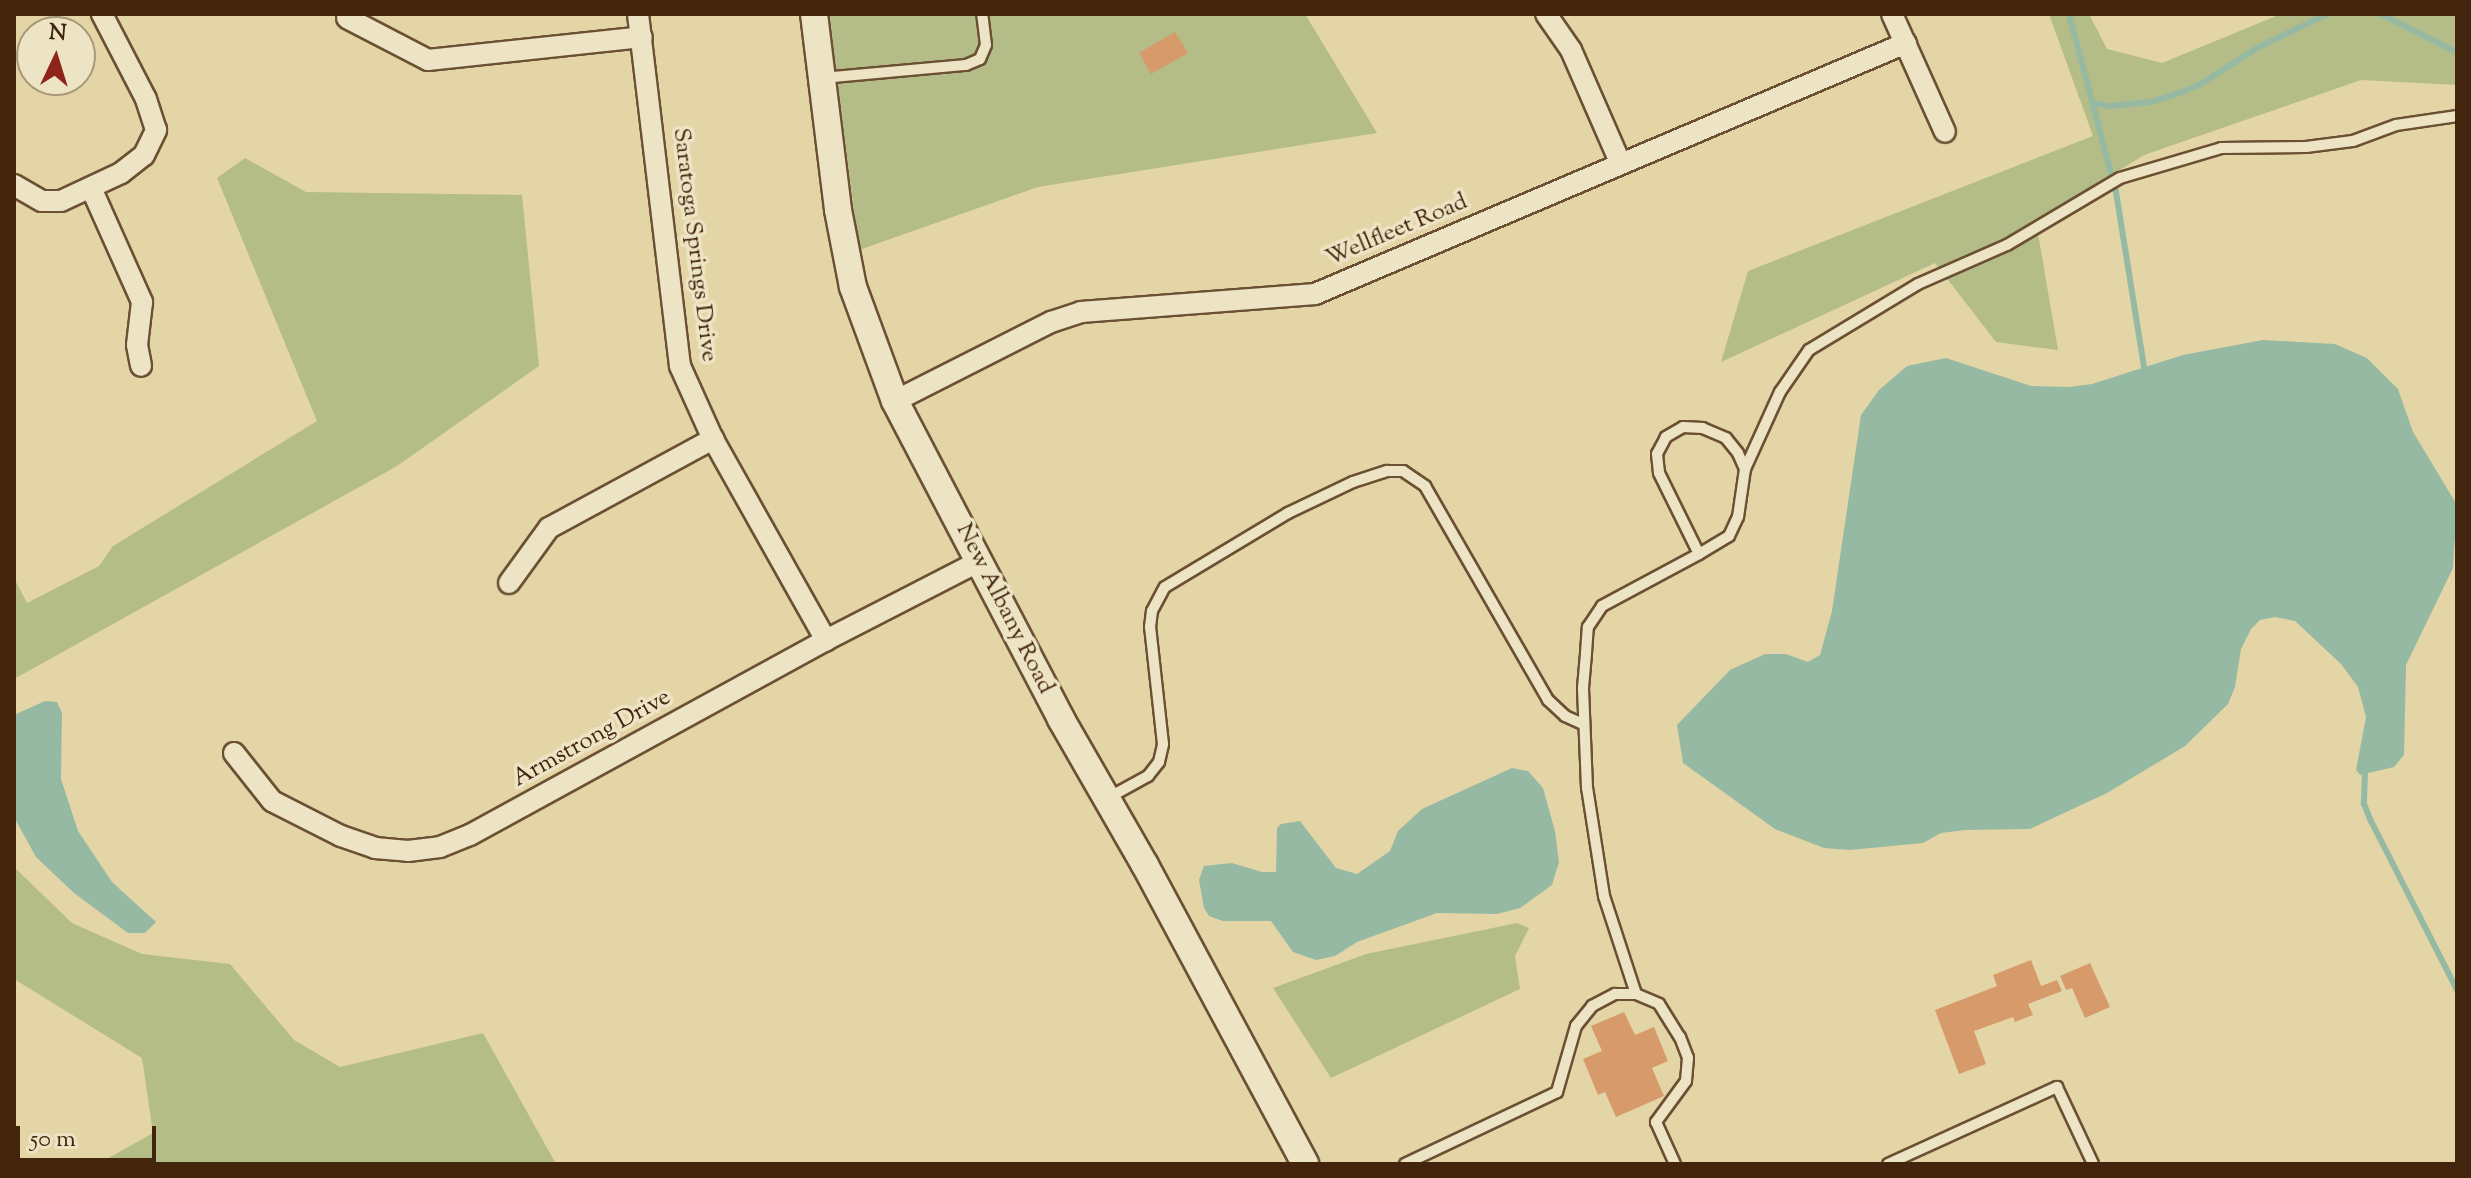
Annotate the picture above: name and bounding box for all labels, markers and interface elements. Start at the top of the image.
north arrow [16,16,96,96]
text: N [48,17,67,51]
street label: Saratoga Springs Drive [665,126,723,364]
street label: Wellfleet Road [1322,188,1472,274]
street label: New Albany Road [949,519,1059,699]
street label: Armstrong Drive [508,684,676,794]
scale bar [20,1110,160,1160]
text: 50 m [30,1123,76,1157]

